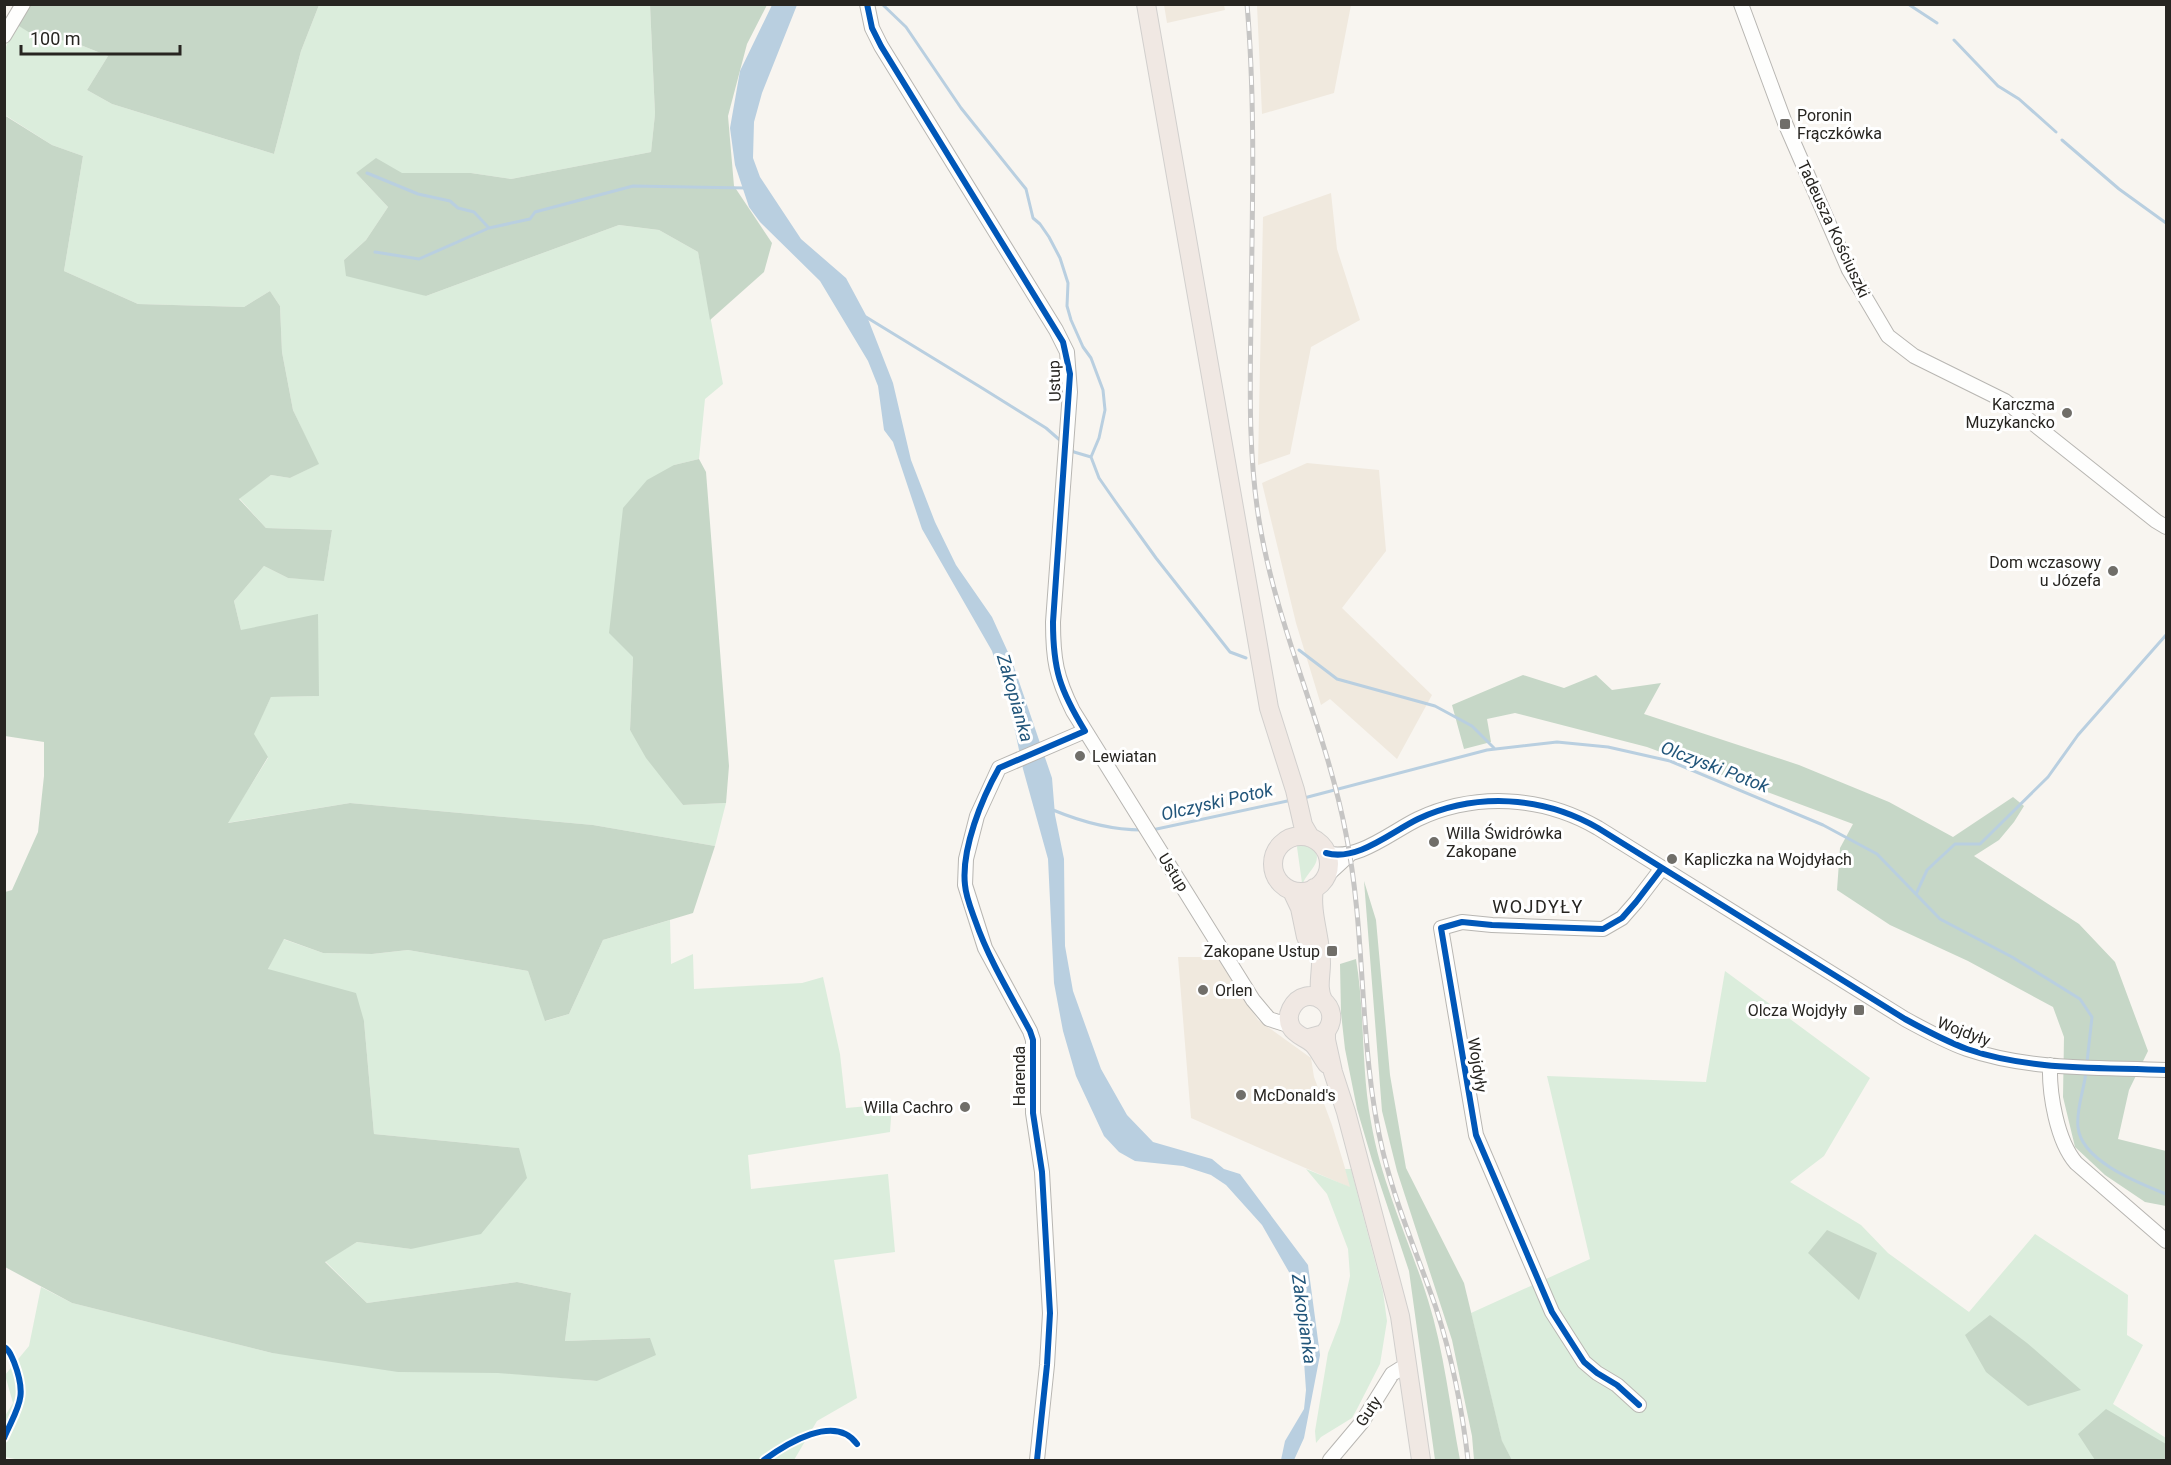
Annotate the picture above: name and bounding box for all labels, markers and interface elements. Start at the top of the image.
scale bar [21,18,180,56]
text: 100 m [30,28,81,49]
place label: Poronin Frączkówka [1797,106,1882,143]
marker: Poronin Frączkówka [1778,117,1792,131]
street label: Tadeusza Kościuszki [1793,158,1874,301]
street label: Ustup [1044,360,1065,402]
place label: Karczma Muzykancko [1965,395,2055,432]
marker: Karczma Muzykancko [2060,406,2074,420]
place label: Dom wczasowy u Józefa [1989,553,2101,590]
marker: Dom wczasowy u Józefa [2106,564,2120,578]
water label: Zakopianka [993,651,1038,744]
water label: Olczyski Potok [1658,736,1773,797]
place label: Lewiatan [1092,747,1157,766]
marker: Lewiatan [1073,749,1087,763]
water label: Olczyski Potok [1159,778,1276,825]
place label: Willa Świdrówka Zakopane [1446,823,1562,861]
marker: Willa Świdrówka Zakopane [1427,835,1441,849]
street label: Ustup [1154,850,1193,895]
place label: Kapliczka na Wojdyłach [1684,850,1852,869]
marker: Kapliczka na Wojdyłach [1665,852,1679,866]
district label: WOJDYŁY [1492,896,1584,917]
place label: Zakopane Ustup [1204,942,1320,961]
marker: Zakopane Ustup [1325,944,1339,958]
place label: Orlen [1215,981,1253,1000]
marker: Orlen [1196,983,1210,997]
place label: Olcza Wojdyły [1748,1001,1847,1020]
marker: Olcza Wojdyły [1852,1003,1866,1017]
street label: Wojdyły [1935,1013,1993,1050]
street label: Wojdyły [1464,1036,1491,1094]
street label: Harenda [1010,1046,1029,1106]
place label: McDonald's [1253,1086,1336,1105]
marker: McDonald's [1234,1088,1248,1102]
place label: Willa Cachro [864,1098,953,1117]
marker: Willa Cachro [958,1100,972,1114]
water label: Zakopianka [1288,1272,1321,1365]
street label: Guty [1351,1392,1386,1430]

